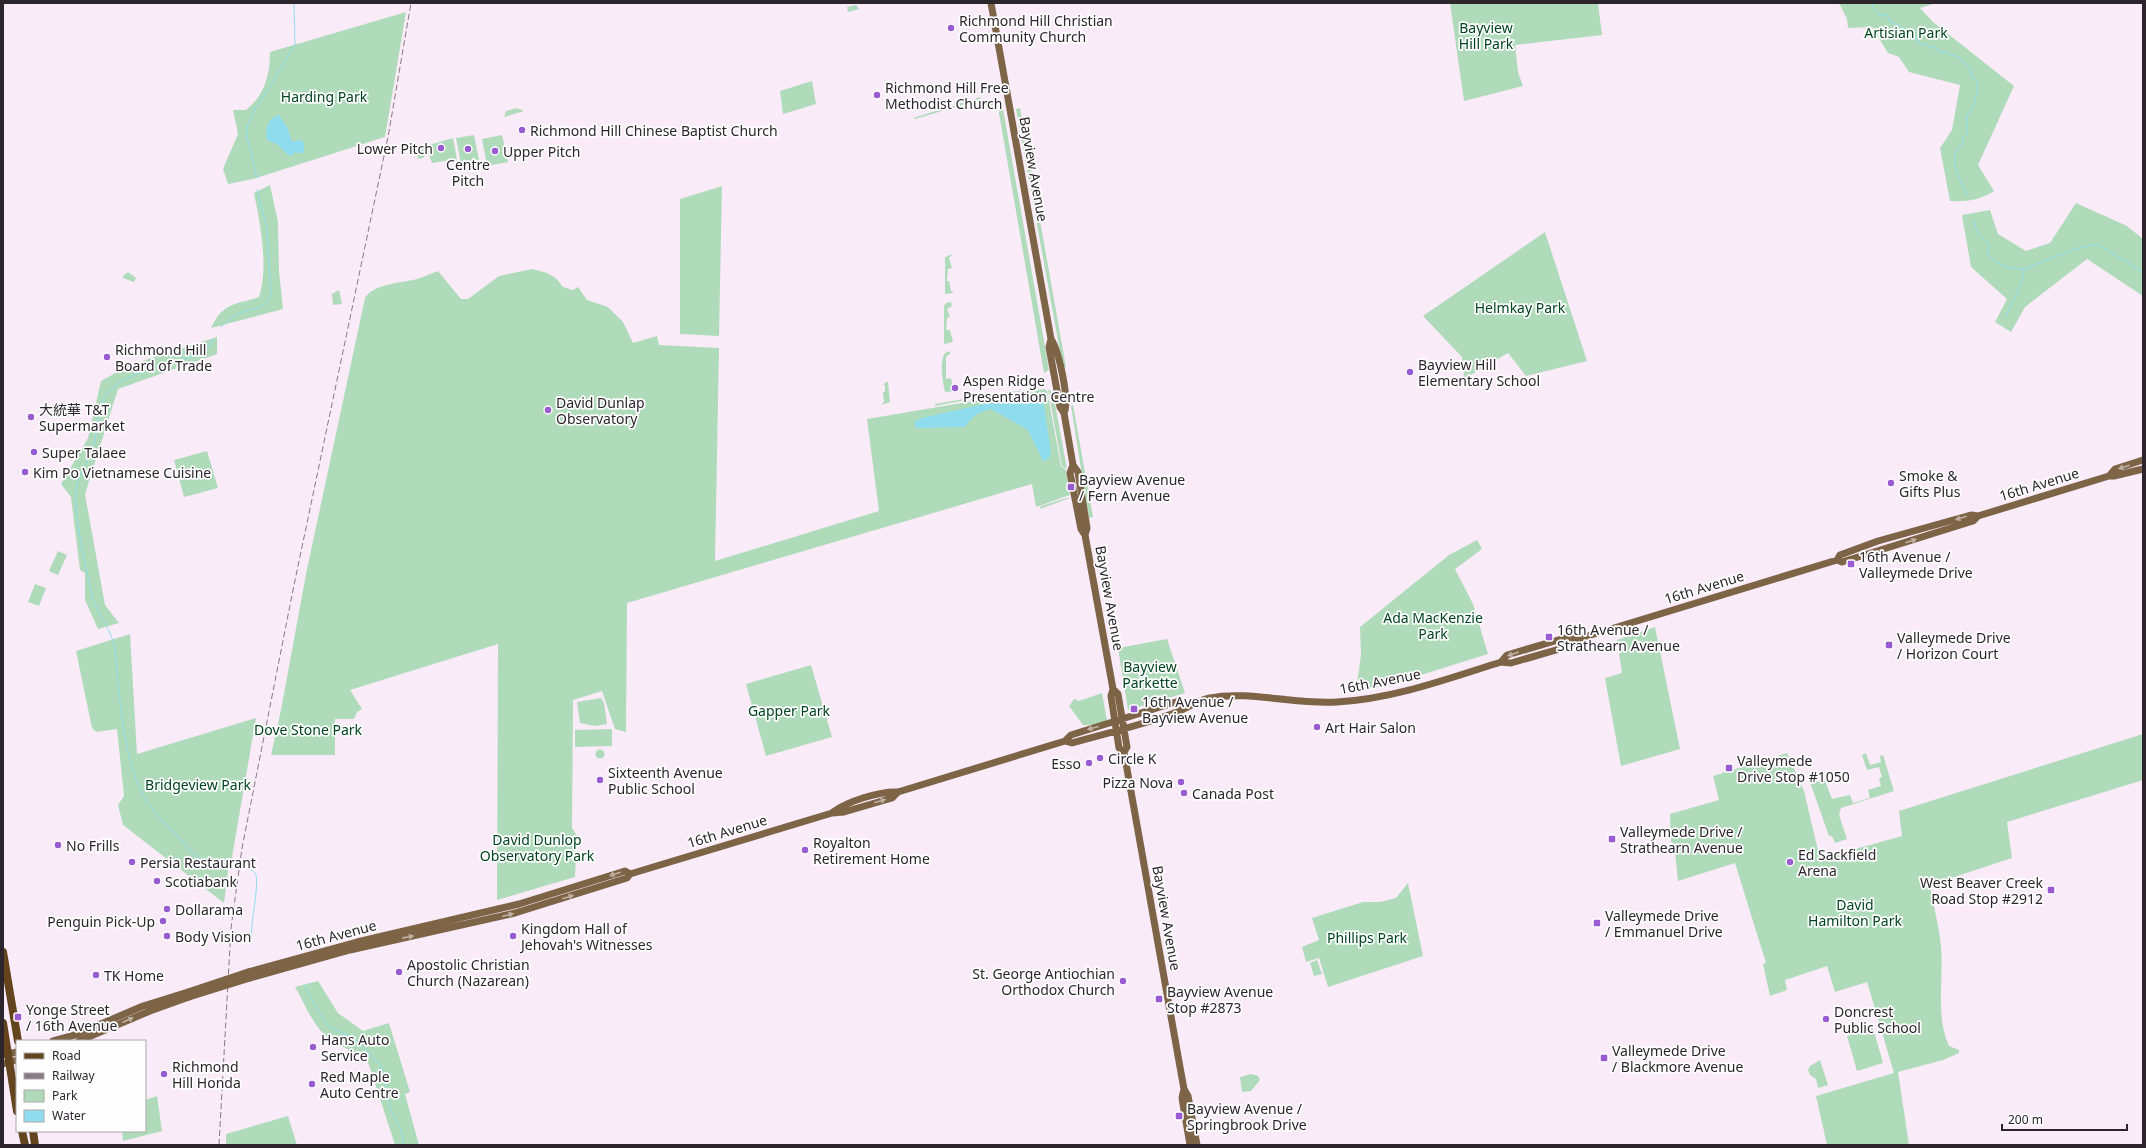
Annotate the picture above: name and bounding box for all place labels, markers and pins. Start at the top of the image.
place label: Richmond Hill Christian Community Church [959,11,1113,46]
marker: Richmond Hill Christian Community Church [946,23,956,33]
place label: Richmond Hill Free Methodist Church [885,78,1009,113]
marker: Richmond Hill Free Methodist Church [872,90,882,100]
place label: Richmond Hill Chinese Baptist Church [530,121,778,140]
marker: Richmond Hill Chinese Baptist Church [517,125,527,135]
place label: Lower Pitch [357,139,433,158]
place label: Upper Pitch [503,142,580,161]
marker: Lower Pitch [436,143,446,153]
marker: Centre Pitch [463,144,473,154]
marker: Upper Pitch [490,146,500,156]
place label: Centre Pitch [446,155,490,190]
place label: Richmond Hill Board of Trade [115,340,212,375]
marker: Richmond Hill Board of Trade [102,352,112,362]
place label: Bayview Hill Elementary School [1418,355,1540,390]
marker: Bayview Hill Elementary School [1405,367,1415,377]
place label: Aspen Ridge Presentation Centre [963,371,1094,406]
marker: Aspen Ridge Presentation Centre [950,383,960,393]
place label: David Dunlap Observatory [556,393,645,428]
place label: 大統華 T&T Supermarket [39,400,125,435]
marker: David Dunlap Observatory [543,405,553,415]
marker: 大統華 T&T Supermarket [26,412,36,422]
place label: Super Talaee [42,443,126,462]
marker: Super Talaee [29,447,39,457]
place label: Kim Po Vietnamese Cuisine [33,463,211,482]
place label: Smoke & Gifts Plus [1899,466,1961,501]
marker: Kim Po Vietnamese Cuisine [20,467,30,477]
place label: Bayview Avenue / Fern Avenue [1079,470,1185,505]
marker: Smoke & Gifts Plus [1886,478,1896,488]
marker: Bayview Avenue / Fern Avenue [1066,482,1076,492]
place label: 16th Avenue / Valleymede Drive [1859,547,1973,582]
marker: 16th Avenue / Valleymede Drive [1846,559,1856,569]
place label: 16th Avenue / Strathearn Avenue [1557,620,1680,655]
place label: Valleymede Drive / Horizon Court [1897,628,2011,663]
marker: 16th Avenue / Strathearn Avenue [1544,632,1554,642]
marker: Valleymede Drive / Horizon Court [1884,640,1894,650]
place label: 16th Avenue / Bayview Avenue [1142,692,1248,727]
marker: 16th Avenue / Bayview Avenue [1129,704,1139,714]
place label: Art Hair Salon [1325,718,1416,737]
marker: Art Hair Salon [1312,722,1322,732]
place label: Circle K [1108,749,1157,768]
place label: Valleymede Drive Stop #1050 [1737,751,1850,786]
marker: Circle K [1095,753,1105,763]
place label: Esso [1051,754,1081,773]
marker: Esso [1084,758,1094,768]
place label: Sixteenth Avenue Public School [608,763,723,798]
marker: Valleymede Drive Stop #1050 [1724,763,1734,773]
place label: Pizza Nova [1102,773,1173,792]
marker: Sixteenth Avenue Public School [595,775,605,785]
marker: Pizza Nova [1176,777,1186,787]
place label: Canada Post [1192,784,1274,803]
marker: Canada Post [1179,788,1189,798]
place label: Valleymede Drive / Strathearn Avenue [1620,822,1743,857]
place label: Royalton Retirement Home [813,833,930,868]
marker: Valleymede Drive / Strathearn Avenue [1607,834,1617,844]
place label: No Frills [66,836,120,855]
marker: No Frills [53,840,63,850]
marker: Royalton Retirement Home [800,845,810,855]
place label: Ed Sackfield Arena [1798,845,1876,880]
place label: Persia Restaurant [140,853,256,872]
marker: Persia Restaurant [127,857,137,867]
marker: Ed Sackfield Arena [1785,857,1795,867]
place label: Scotiabank [165,872,238,891]
place label: West Beaver Creek Road Stop #2912 [1920,873,2044,908]
marker: Scotiabank [152,876,162,886]
marker: West Beaver Creek Road Stop #2912 [2046,885,2056,895]
place label: Dollarama [175,900,243,919]
marker: Dollarama [162,904,172,914]
place label: Valleymede Drive / Emmanuel Drive [1605,906,1723,941]
place label: Penguin Pick-Up [47,912,155,931]
marker: Penguin Pick-Up [158,916,168,926]
marker: Valleymede Drive / Emmanuel Drive [1592,918,1602,928]
place label: Kingdom Hall of Jehovah's Witnesses [519,919,653,954]
place label: Body Vision [175,927,251,946]
marker: Body Vision [162,931,172,941]
marker: Kingdom Hall of Jehovah's Witnesses [508,931,518,941]
place label: Apostolic Christian Church (Nazarean) [407,955,530,990]
place label: St. George Antiochian Orthodox Church [972,964,1115,999]
place label: TK Home [104,966,164,985]
marker: Apostolic Christian Church (Nazarean) [394,967,404,977]
marker: TK Home [91,970,101,980]
marker: St. George Antiochian Orthodox Church [1118,976,1128,986]
place label: Bayview Avenue Stop #2873 [1167,982,1273,1017]
marker: Bayview Avenue Stop #2873 [1154,994,1164,1004]
place label: Yonge Street / 16th Avenue [26,1000,117,1035]
place label: Doncrest Public School [1834,1002,1921,1037]
marker: Yonge Street / 16th Avenue [13,1012,23,1022]
marker: Doncrest Public School [1821,1014,1831,1024]
place label: Hans Auto Service [321,1030,389,1065]
place label: Valleymede Drive / Blackmore Avenue [1612,1041,1743,1076]
marker: Hans Auto Service [308,1042,318,1052]
marker: Valleymede Drive / Blackmore Avenue [1599,1053,1609,1063]
place label: Richmond Hill Honda [172,1057,241,1092]
place label: Red Maple Auto Centre [320,1067,399,1102]
marker: Richmond Hill Honda [159,1069,169,1079]
marker: Red Maple Auto Centre [307,1079,317,1089]
place label: Bayview Avenue / Springbrook Drive [1187,1099,1307,1134]
marker: Bayview Avenue / Springbrook Drive [1174,1111,1184,1121]

